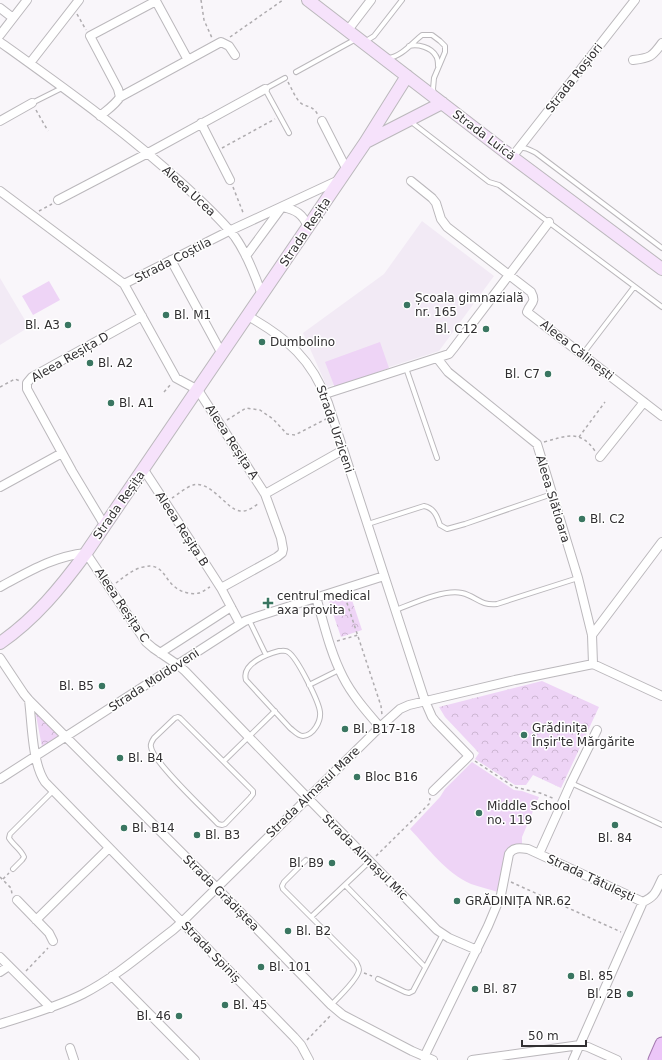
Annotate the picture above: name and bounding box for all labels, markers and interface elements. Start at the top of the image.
street label: Strada Roșiori [543,41,605,115]
street label: Strada Luică [450,107,518,163]
street label: Aleea Ucea [160,163,218,219]
street label: Strada Reșița [277,195,333,269]
street label: Strada Coștila [132,235,214,285]
place label: Școala gimnazială nr. 165 [415,291,524,319]
marker: Școala gimnazială nr. 165 [402,300,412,310]
place label: Bl. M1 [174,308,211,322]
marker: Bl. M1 [161,310,171,320]
street label: Aleea Călinești [538,317,616,383]
place label: Bl. A3 [25,318,60,332]
marker: Bl. A3 [63,320,73,330]
place label: Bl. C12 [435,322,478,336]
marker: Bl. C12 [481,324,491,334]
street label: Aleea Reșița D [29,329,111,385]
place label: Dumbolino [270,335,335,349]
marker: Dumbolino [257,337,267,347]
place label: Bl. A2 [98,356,133,370]
marker: Bl. A2 [85,358,95,368]
place label: Bl. C7 [505,367,540,381]
marker: Bl. C7 [543,369,553,379]
street label: Strada Urziceni [313,383,357,475]
place label: Bl. A1 [119,396,154,410]
marker: Bl. A1 [106,398,116,408]
street label: Aleea Reșița A [203,402,262,483]
street label: Aleea Slătioara [533,454,573,544]
street label: Strada Reșița [90,468,148,542]
street label: Aleea Reșița B [153,489,211,569]
place label: Bl. C2 [590,512,625,526]
marker: Bl. C2 [577,514,587,524]
street label: Aleea Reșița C [92,565,152,645]
place label: centrul medical axa provita [277,589,370,617]
marker: centrul medical axa provita [262,597,274,609]
street label: Strada Moldoveni [106,646,202,714]
place label: Bl. B5 [59,679,94,693]
marker: Bl. B5 [97,681,107,691]
place label: Grădinița Înșir'te Mărgărite [531,721,635,749]
place label: Bl. B17-18 [353,722,415,736]
marker: Bl. B17-18 [340,724,350,734]
marker: Grădinița Înșir'te Mărgărite [519,730,529,740]
street label: Strada Almașul Mare [263,744,363,840]
place label: Bl. B4 [128,751,163,765]
marker: Bl. B4 [115,753,125,763]
place label: Bloc B16 [365,770,418,784]
marker: Bloc B16 [352,772,362,782]
place label: Middle School no. 119 [487,799,570,827]
marker: Middle School no. 119 [474,808,484,818]
street label: Strada Almașul Mic [319,811,411,903]
marker: Bl. 84 [610,820,620,830]
place label: Bl. B14 [132,821,175,835]
marker: Bl. B14 [119,823,129,833]
place label: Bl. B3 [205,828,240,842]
marker: Bl. B3 [192,830,202,840]
place label: Bl. 84 [598,831,632,845]
street label: Strada Tătulești [545,851,637,905]
street label: Strada Grădiștea [180,852,262,934]
place label: Bl. B9 [289,856,324,870]
marker: Bl. B9 [327,858,337,868]
place label: GRĂDINIȚA NR.62 [465,893,571,908]
marker: GRĂDINIȚA NR.62 [452,896,462,906]
street label: Strada Spiniș [178,919,244,985]
place label: Bl. B2 [296,924,331,938]
marker: Bl. B2 [283,926,293,936]
place label: Bl. 101 [269,960,311,974]
marker: Bl. 101 [256,962,266,972]
place label: Bl. 85 [579,969,613,983]
marker: Bl. 85 [566,971,576,981]
place label: Bl. 87 [483,982,517,996]
marker: Bl. 87 [470,984,480,994]
place label: Bl. 2B [587,987,622,1001]
marker: Bl. 2B [625,989,635,999]
place label: Bl. 45 [233,998,267,1012]
marker: Bl. 45 [220,1000,230,1010]
place label: Bl. 46 [137,1009,171,1023]
marker: Bl. 46 [174,1011,184,1021]
scale bar [522,1022,586,1048]
text: 50 m [528,1029,559,1043]

